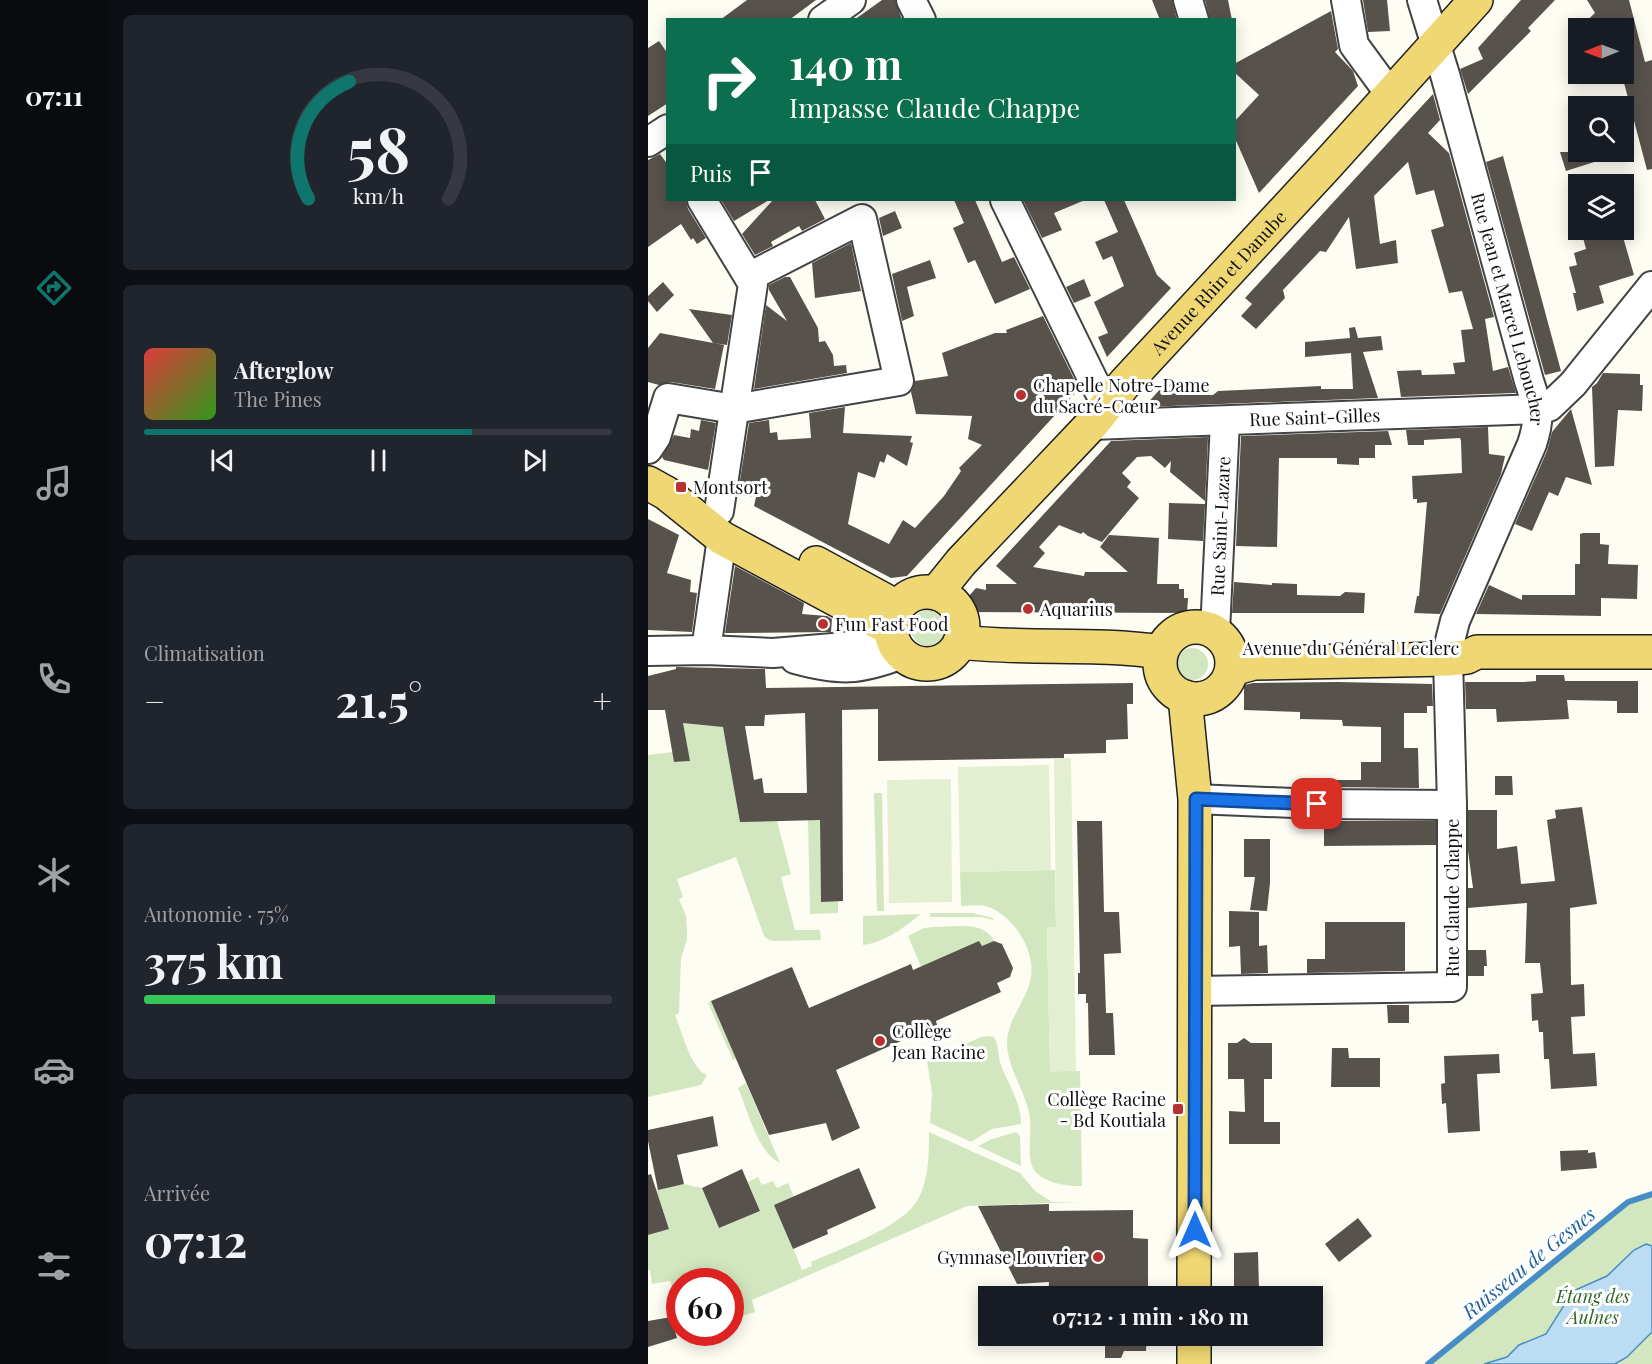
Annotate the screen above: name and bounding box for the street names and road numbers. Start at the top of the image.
street label: Rue Jean et Marcel Leboucher [1466,190,1550,426]
street label: Avenue Rhin et Danube [1145,205,1291,360]
street label: Rue Saint-Gilles [1249,403,1381,431]
street label: Rue Saint-Lazare [1205,456,1235,596]
street label: Avenue du Général Leclerc [1242,636,1459,660]
street label: Rue Claude Chappe [1440,819,1464,977]

